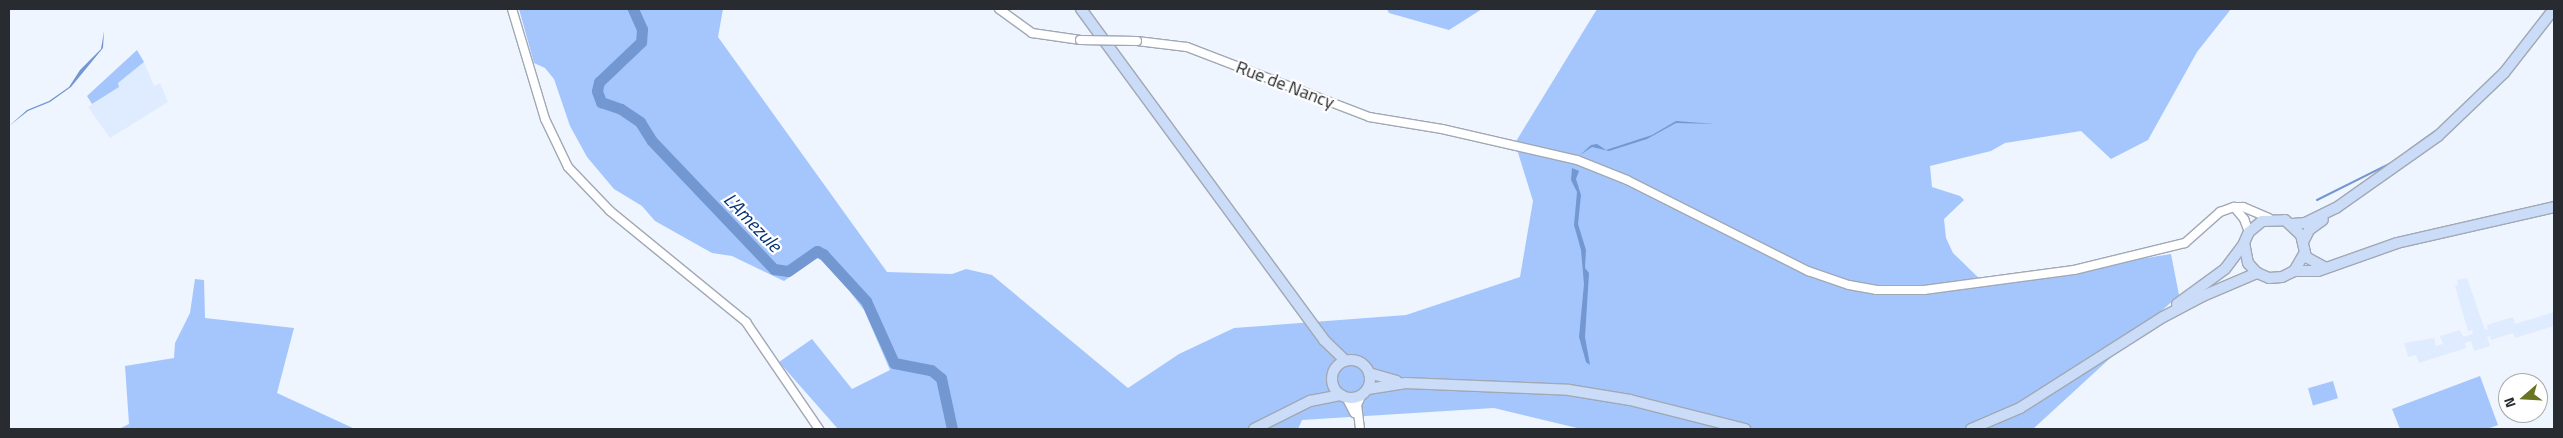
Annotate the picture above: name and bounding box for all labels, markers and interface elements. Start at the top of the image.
street label: Rue de Nancy [1233,56,1337,114]
water label: L'Amezule [719,188,787,256]
north arrow [2498,373,2548,423]
text: N [2498,395,2521,411]

